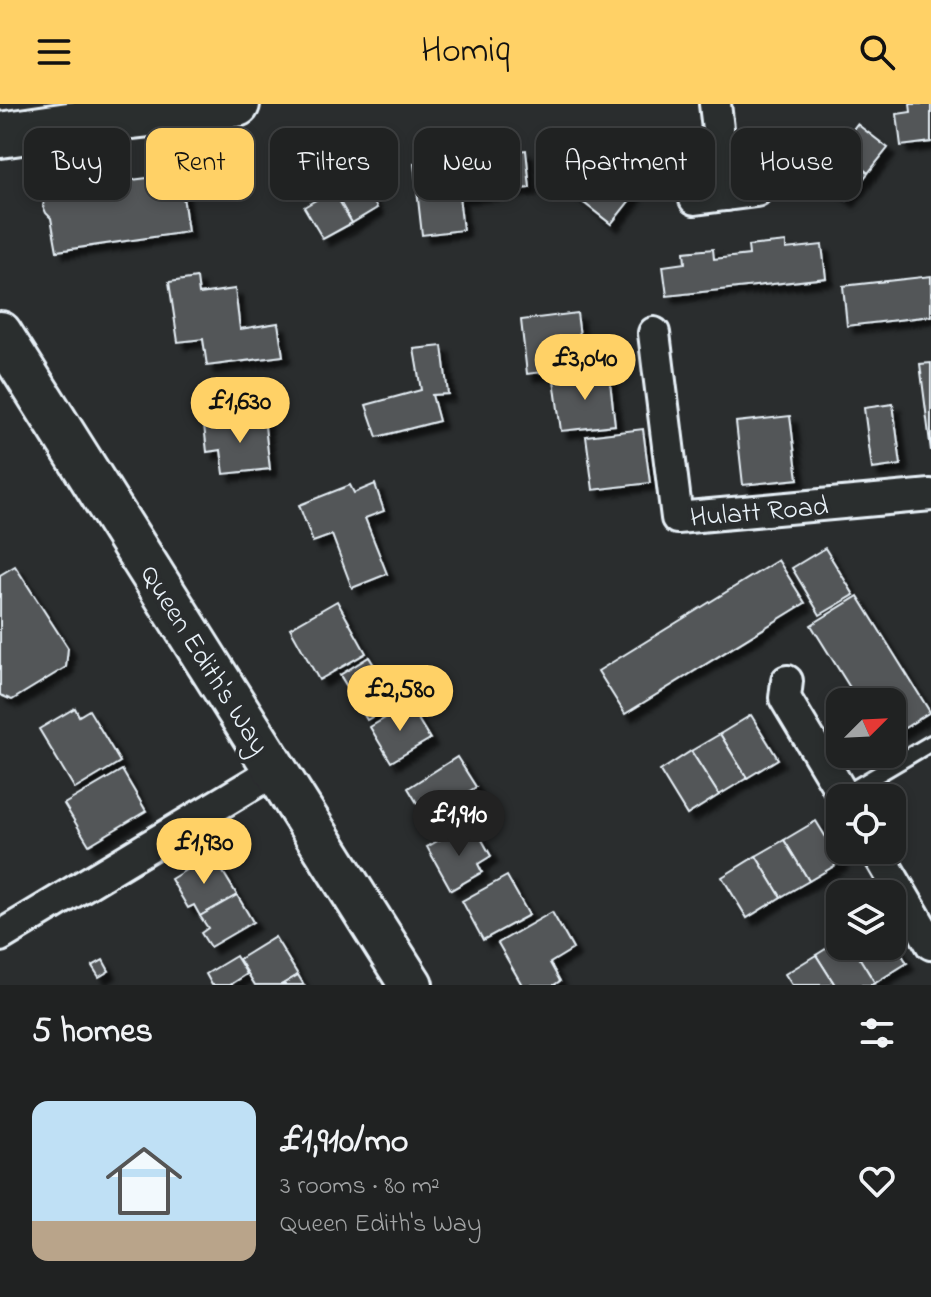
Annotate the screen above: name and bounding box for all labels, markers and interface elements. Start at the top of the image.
text: Homiq [421,26,510,79]
icon: menu [32,30,76,74]
icon: search [855,30,899,74]
chip: Buy [24,128,130,200]
chip: Rent [146,128,254,200]
chip: Filters [270,128,398,200]
chip: New [414,128,520,200]
chip: Apartment [536,128,715,200]
chip: House [731,128,861,200]
pin: £3,040 [520,334,650,402]
text: £3,040 [553,341,617,379]
pin: £1,630 [175,377,305,445]
text: £1,630 [209,384,271,422]
street label: Hulatt Road [688,487,830,540]
street label: Queen Edith's Way [128,558,278,764]
pin: £2,580 [335,665,465,733]
text: £2,580 [365,672,435,710]
north arrow [826,688,906,768]
map controls [826,688,906,960]
button: locate [826,784,906,864]
pin: £1,910 [394,790,524,858]
text: £1,910 [431,797,487,835]
pin: £1,930 [139,818,269,886]
text: £1,930 [175,825,233,863]
button: layers [826,880,906,960]
text: 5 homes [32,1008,153,1058]
icon: filters [855,1011,899,1055]
text: £1,910/mo [280,1118,408,1168]
icon: home [96,1133,192,1229]
icon: heart [855,1159,899,1203]
text: 3 rooms · 80 m² [280,1168,440,1206]
text: Queen Edith's Way [280,1206,481,1244]

